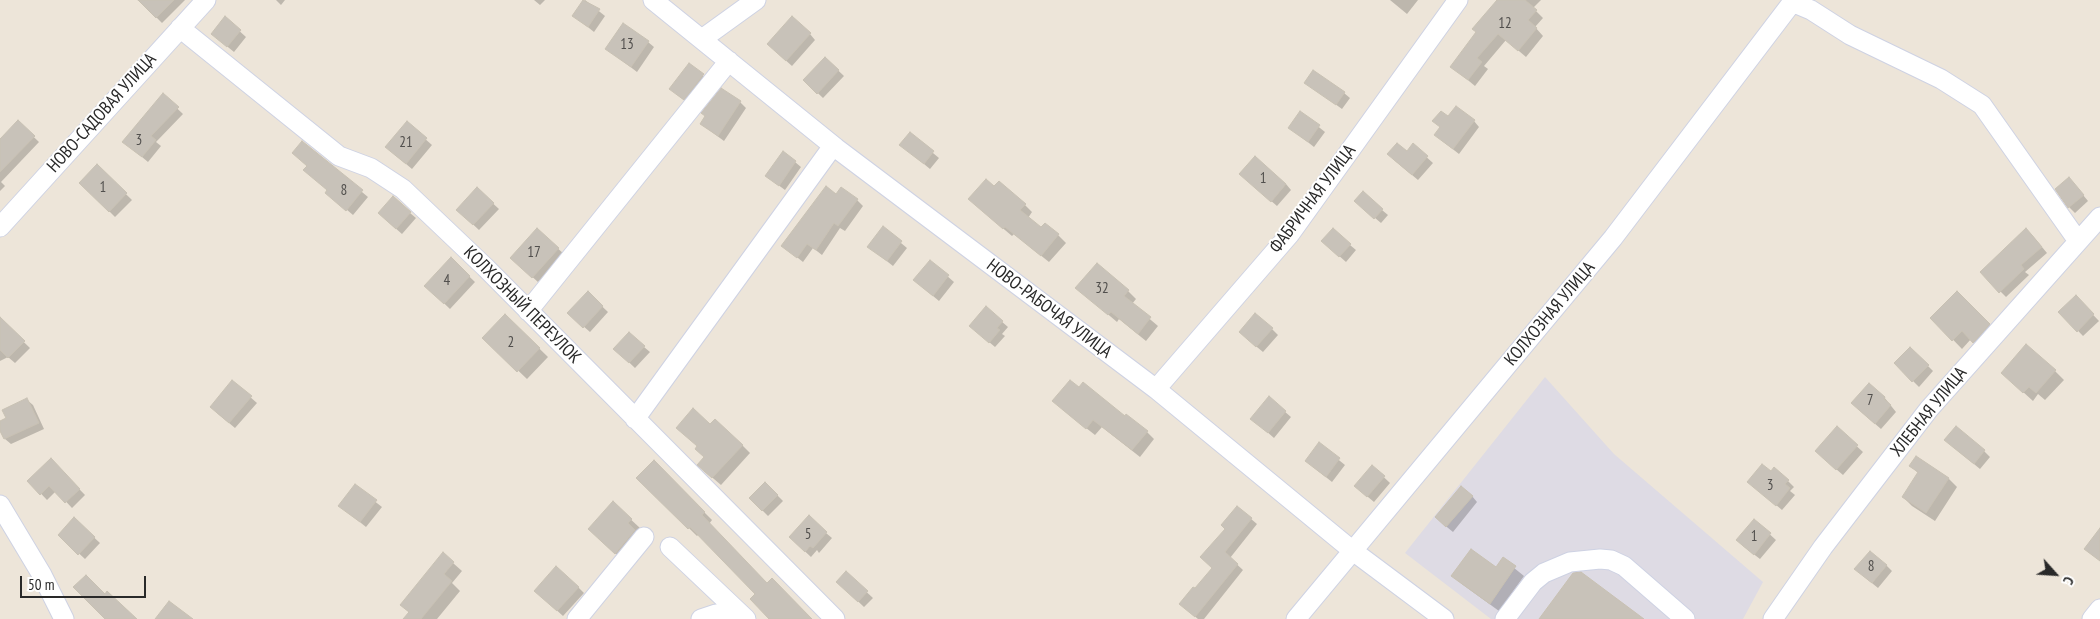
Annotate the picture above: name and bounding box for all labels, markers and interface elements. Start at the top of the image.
house number: 12 [1498,15,1512,33]
house number: 13 [620,36,634,54]
street label: НОВО-САДОВАЯ УЛИЦА [43,49,161,177]
house number: 3 [136,132,142,150]
house number: 21 [399,134,413,152]
street label: ФАБРИЧНАЯ УЛИЦА [1265,141,1361,257]
house number: 1 [1260,170,1266,188]
house number: 1 [100,179,106,197]
house number: 8 [341,182,347,200]
street label: КОЛХОЗНЫЙ ПЕРЕУЛОК [459,242,585,368]
house number: 17 [527,244,541,262]
street label: НОВО-РАБОЧАЯ УЛИЦА [982,255,1116,363]
street label: КОЛХОЗНАЯ УЛИЦА [1500,258,1600,370]
house number: 4 [444,272,450,290]
house number: 32 [1095,280,1109,298]
house number: 2 [508,334,514,352]
street label: ХЛЕБНАЯ УЛИЦА [1886,363,1972,461]
house number: 7 [1867,392,1873,410]
house number: 3 [1767,477,1773,495]
house number: 5 [805,526,811,544]
house number: 1 [1751,528,1757,546]
north arrow [2030,549,2080,599]
house number: 8 [1868,558,1874,576]
scale bar [22,566,149,598]
text: С [2059,574,2078,587]
text: 50 m [28,575,54,594]

